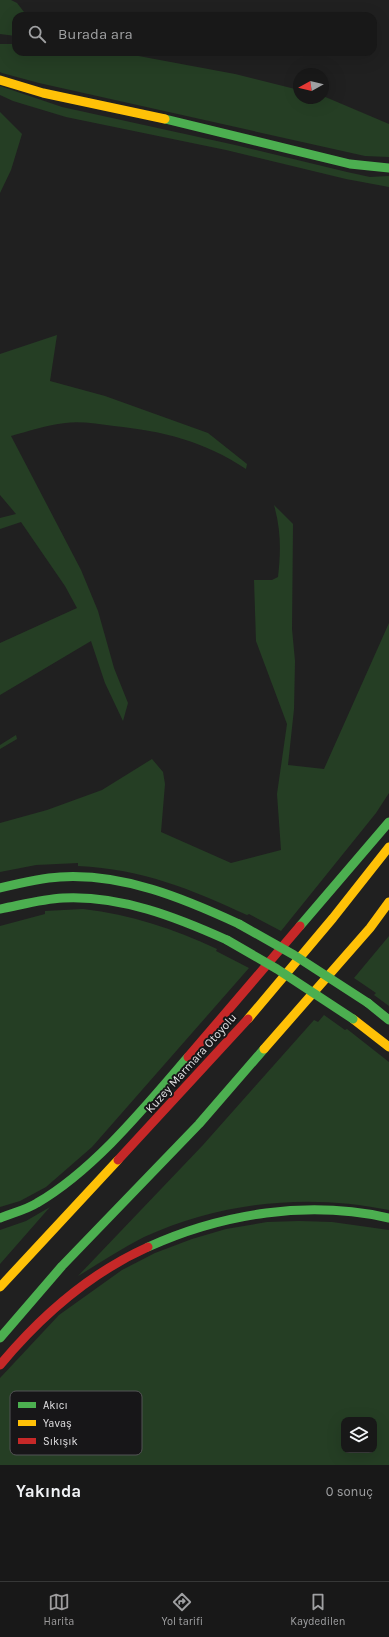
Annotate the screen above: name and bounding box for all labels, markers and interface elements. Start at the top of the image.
search box [12,12,377,56]
icon: search [26,23,48,45]
text: Burada ara [58,25,133,43]
north arrow [293,68,329,104]
street label: Kuzey Marmara Otoyolu [143,1010,239,1116]
legend [10,1391,142,1455]
text: Akıcı [43,1399,68,1412]
text: Yavaş [43,1417,72,1430]
map controls [341,1417,377,1453]
button: layers [341,1417,377,1453]
text: Sıkışık [43,1435,78,1448]
text: Yakında [16,1481,81,1501]
text: 0 sonuç [326,1484,373,1499]
tab: Harita [44,1591,74,1628]
tab: Yol tarifi [162,1591,203,1628]
tab: Kaydedilen [290,1591,345,1628]

